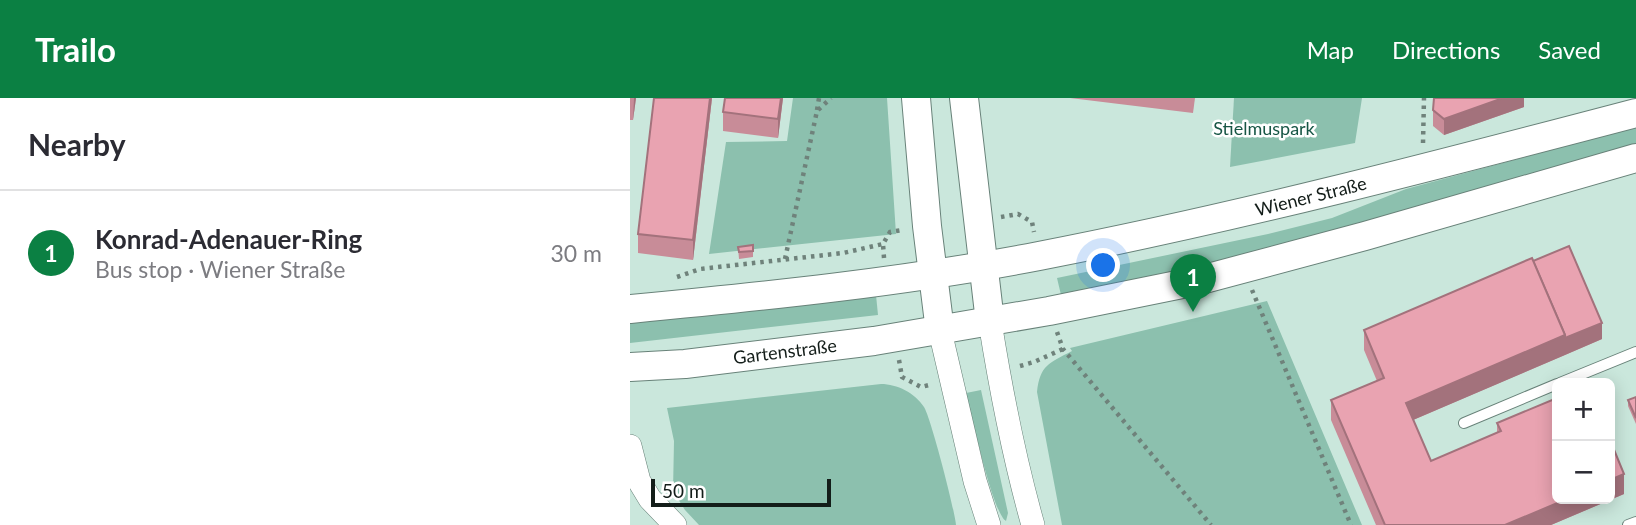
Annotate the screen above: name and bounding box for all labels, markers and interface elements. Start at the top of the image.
text: Trailo [35,29,116,69]
text: Map [1307,35,1354,64]
text: Directions [1392,35,1500,64]
text: Saved [1538,35,1601,64]
park label: Stielmuspark [1213,117,1316,139]
text: Nearby [28,126,126,162]
street label: Wiener Straße [1253,172,1369,220]
text: Konrad-Adenauer-Ring [95,223,362,255]
text: 1 [44,239,58,267]
text: 30 m [551,239,602,267]
your location [1086,248,1120,282]
pin: 1 [1170,254,1216,312]
text: Bus stop · Wiener Straße [95,255,345,283]
street label: Gartenstraße [732,334,838,368]
map controls [1552,378,1615,504]
button: + [1552,378,1615,441]
button: − [1552,441,1615,504]
scale bar [651,476,831,508]
text: 50 m [662,479,705,502]

